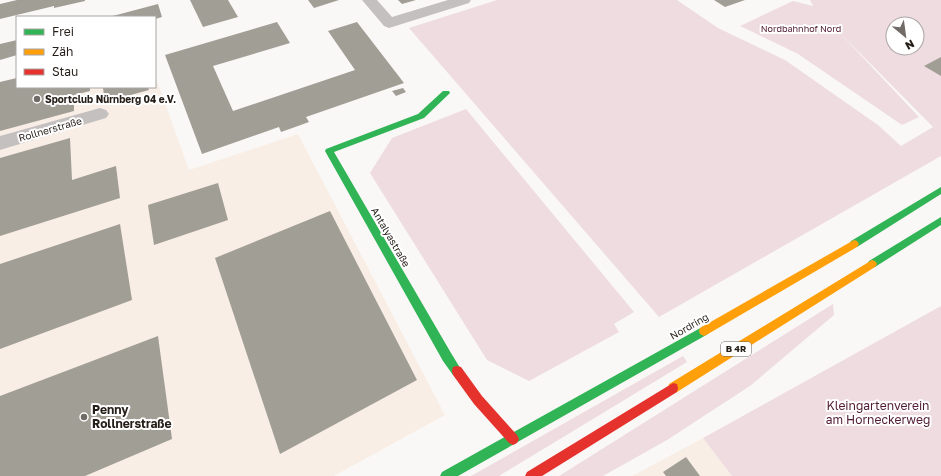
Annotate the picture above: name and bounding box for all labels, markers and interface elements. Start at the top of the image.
legend [16,16,156,88]
north arrow [885,16,925,56]
park label: Nordbahnhof Nord [761,23,841,34]
text: Frei [52,24,74,39]
text: N [903,37,917,53]
text: Zäh [52,44,73,59]
text: Stau [52,64,78,79]
place label: Sportclub Nürnberg 04 e.V. [45,93,176,105]
marker: Sportclub Nürnberg 04 e.V. [32,94,42,104]
street label: Rollnerstraße [17,114,83,144]
street label: Antalyastraße [369,205,413,269]
street label: Nordring [668,310,710,342]
road number: B 4R [721,342,751,356]
park label: Kleingartenverein am Horneckerweg [826,398,930,427]
place label: Penny Rollnerstraße [92,402,172,431]
marker: Penny Rollnerstraße [79,412,89,422]

